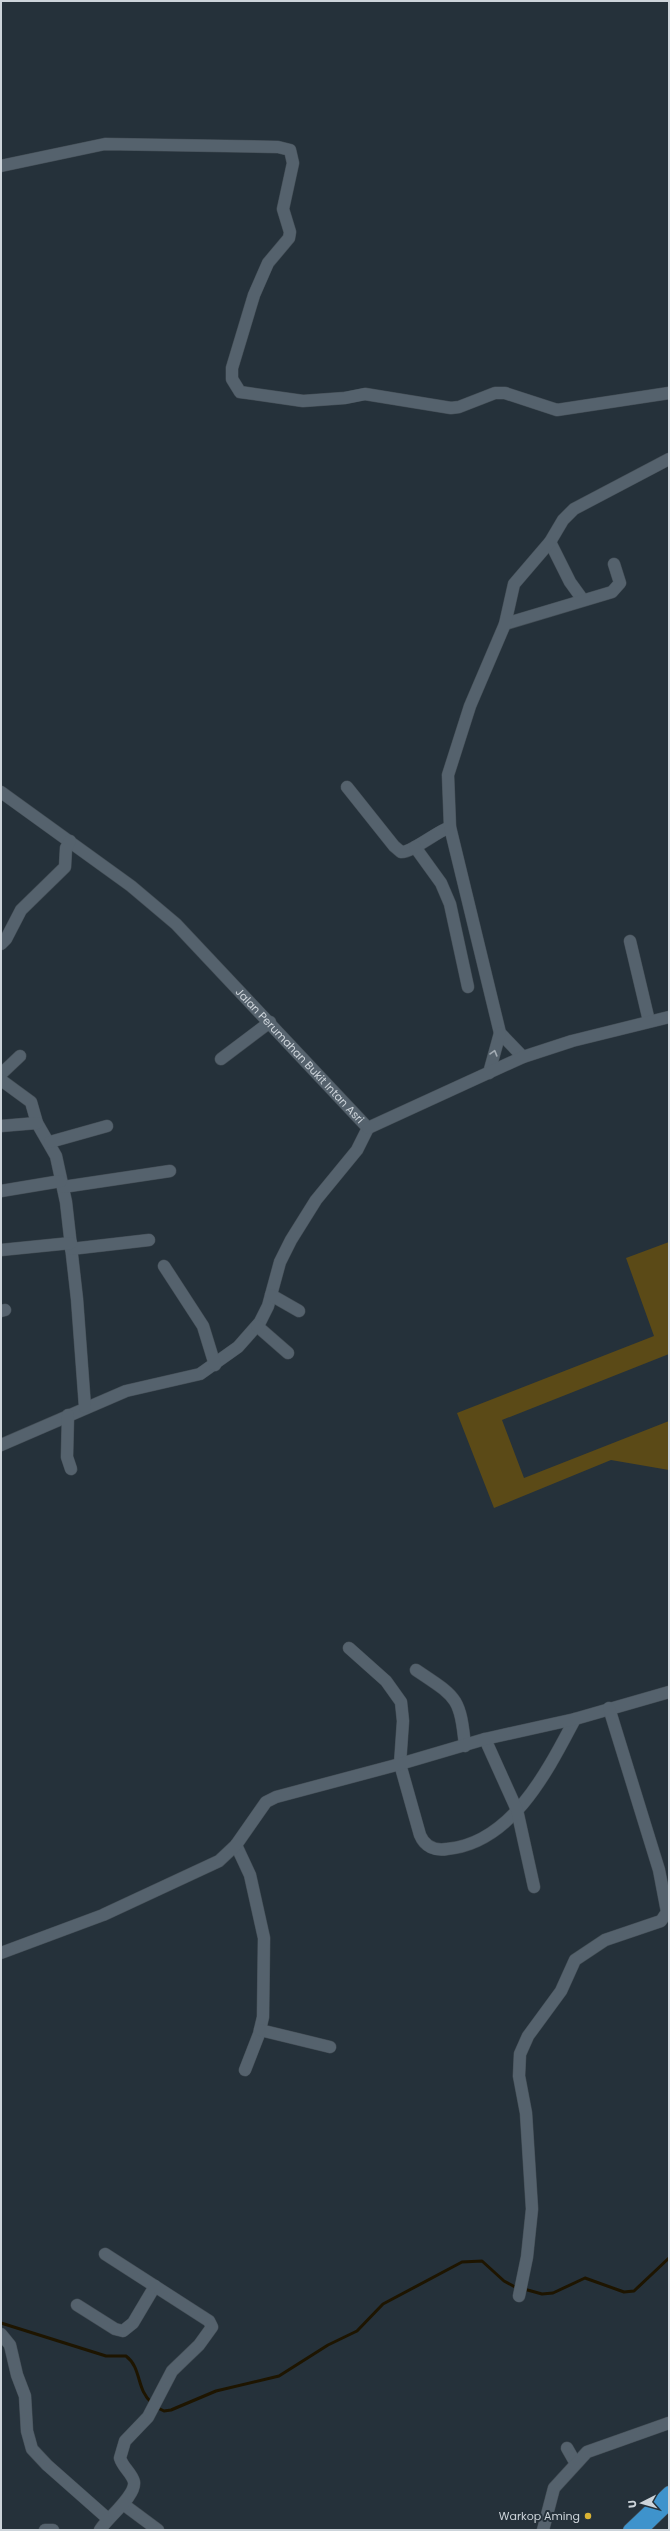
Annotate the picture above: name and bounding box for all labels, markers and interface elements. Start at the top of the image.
street label: Jalan Perumahan Bukit Intan Asri [232,984,368,1127]
one-way arrow [490,1050,498,1056]
north arrow [622,2483,662,2523]
text: U [624,2499,640,2509]
place label: Warkop Aming [499,2508,580,2524]
marker: Warkop Aming [583,2511,593,2521]

